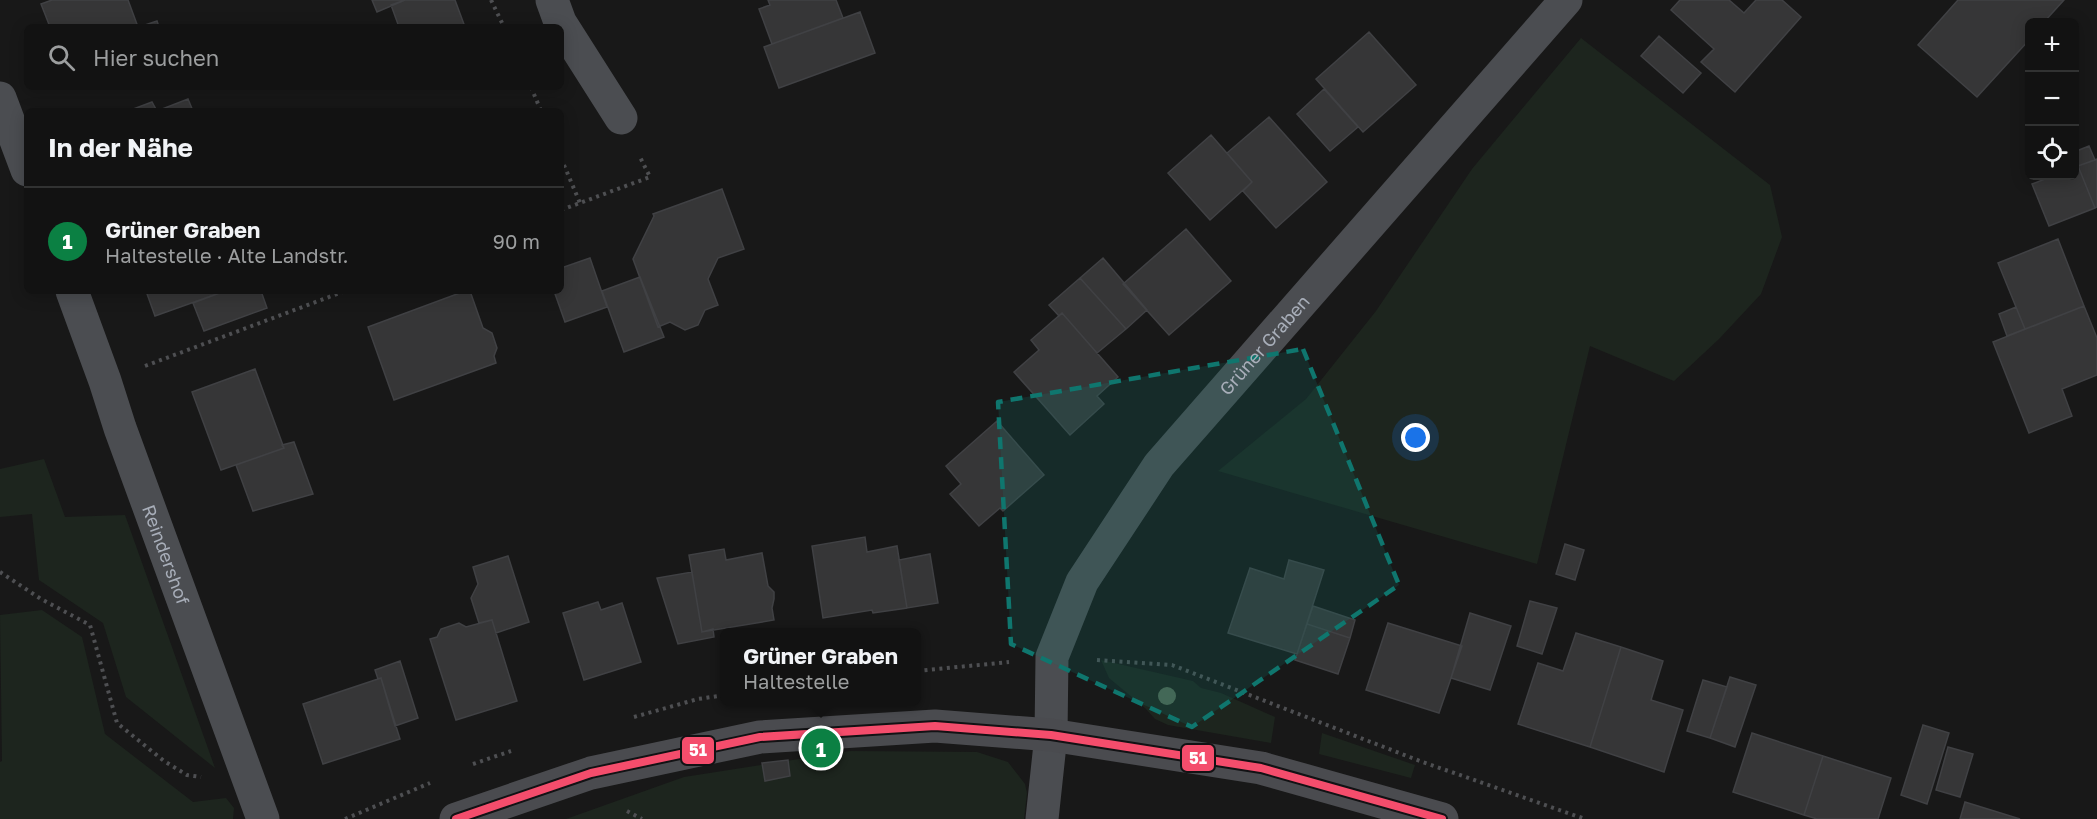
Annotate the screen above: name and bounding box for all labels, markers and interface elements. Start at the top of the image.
map controls [2025,18,2079,180]
button: + [2025,18,2079,72]
search box [24,24,564,90]
icon: search [45,41,78,74]
text: Hier suchen [93,44,219,71]
button: − [2025,72,2079,126]
button: locate [2025,126,2079,180]
text: In der Nähe [48,132,193,163]
text: Grüner Graben [105,216,260,243]
text: 1 [62,229,73,253]
text: 90 m [493,229,540,253]
text: Haltestelle · Alte Landstr. [105,243,349,267]
street label: Grüner Graben [1214,290,1314,400]
your location [1401,423,1430,452]
street label: Reindershof [138,502,195,608]
popup [720,628,921,706]
text: Grüner Graben [743,642,898,669]
text: Haltestelle [743,669,849,693]
pin: 1 [802,726,840,771]
line badge: 51 [681,736,715,765]
text: 51 [689,740,707,760]
line badge: 51 [1181,744,1215,772]
text: 51 [1189,748,1207,768]

